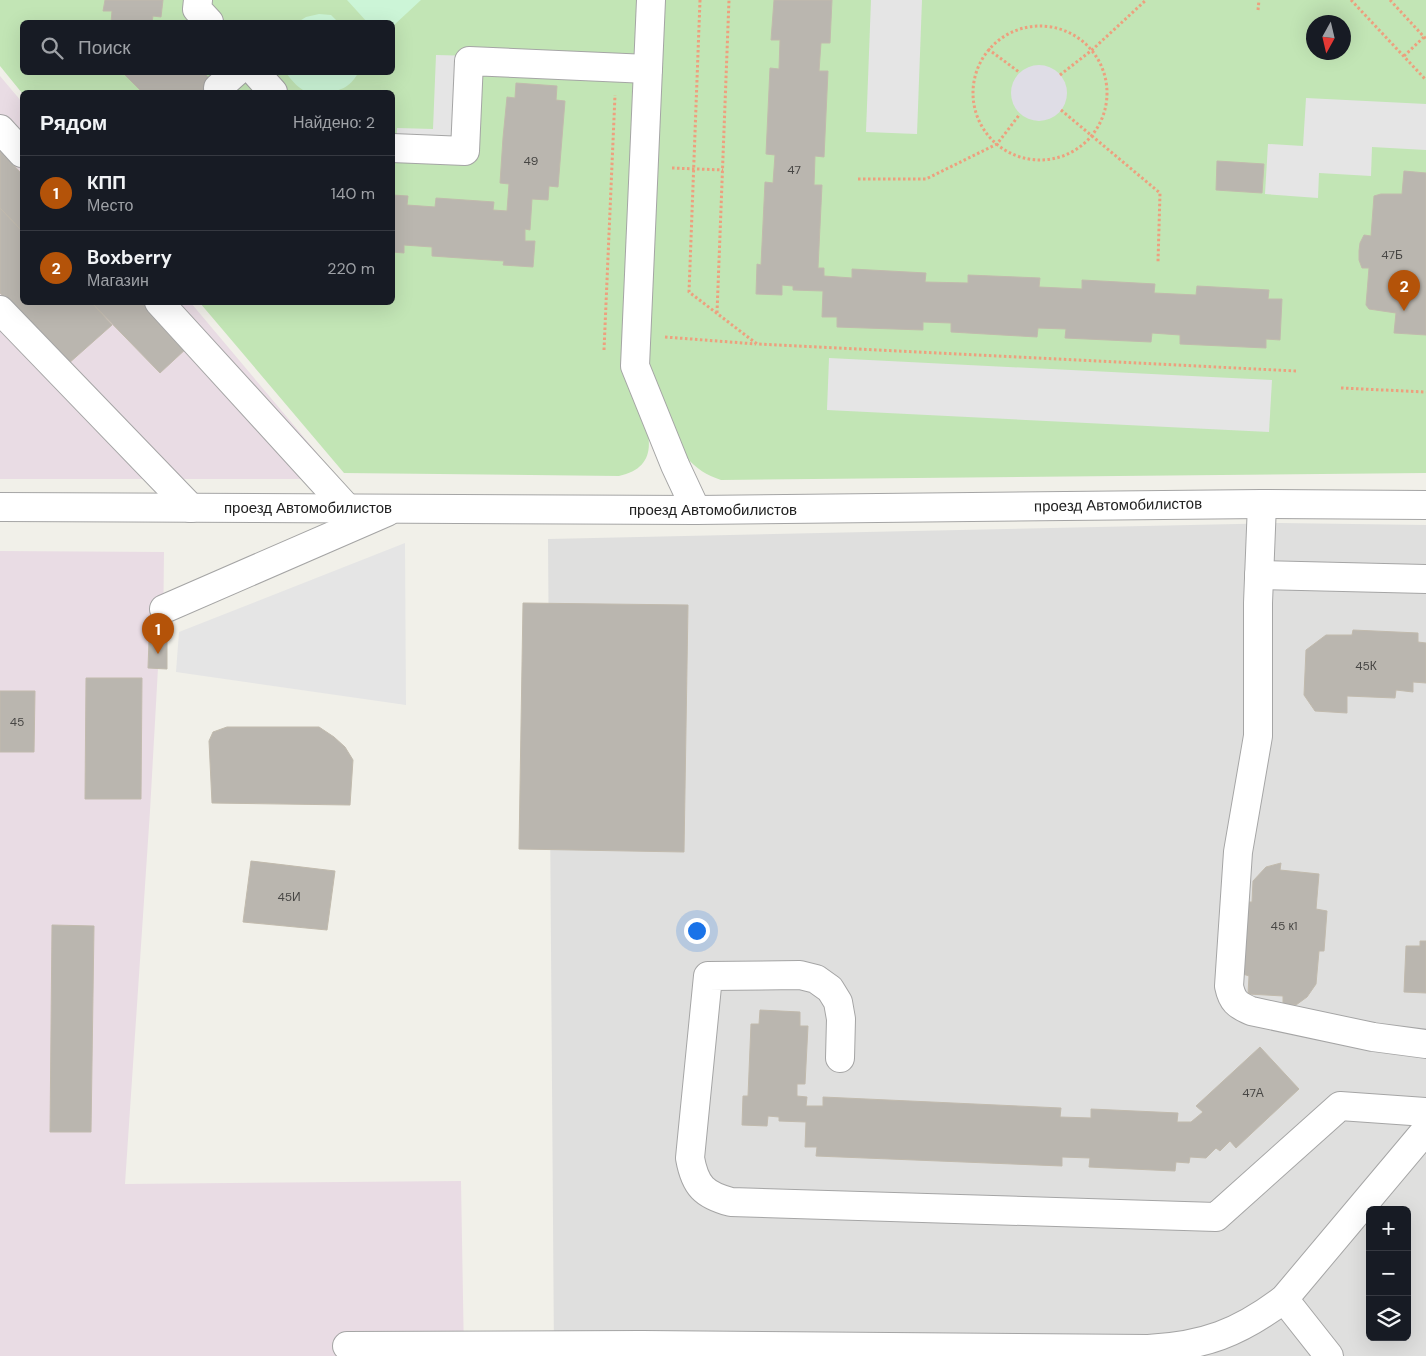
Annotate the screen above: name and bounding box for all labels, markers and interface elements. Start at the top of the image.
north arrow [1306,15,1351,60]
search box [20,20,395,75]
icon: search [38,34,66,62]
text: Поиск [78,35,131,60]
text: Рядом [40,109,107,137]
text: Найдено: 2 [293,112,375,133]
house number: 49 [524,153,538,169]
house number: 47 [787,162,801,178]
text: КПП [87,170,126,195]
text: 1 [53,183,59,204]
text: 140 m [331,183,375,204]
text: Место [87,195,133,216]
text: Boxberry [87,245,172,270]
house number: 47Б [1381,247,1403,263]
text: 2 [51,258,61,279]
text: 220 m [327,258,375,279]
text: Магазин [87,270,149,291]
pin: 2 [1388,270,1420,311]
street label: проезд Автомобилистов [1034,494,1202,516]
street label: проезд Автомобилистов [224,498,392,518]
street label: проезд Автомобилистов [629,500,797,520]
pin: 1 [142,613,174,654]
house number: 45К [1355,658,1377,674]
house number: 45 [10,714,24,730]
house number: 45И [277,889,301,905]
your location [684,918,710,944]
house number: 45 к1 [1271,918,1297,934]
house number: 47А [1242,1085,1264,1101]
map controls [1366,1206,1411,1341]
button: + [1366,1206,1411,1251]
button: − [1366,1251,1411,1296]
button: layers [1366,1296,1411,1341]

